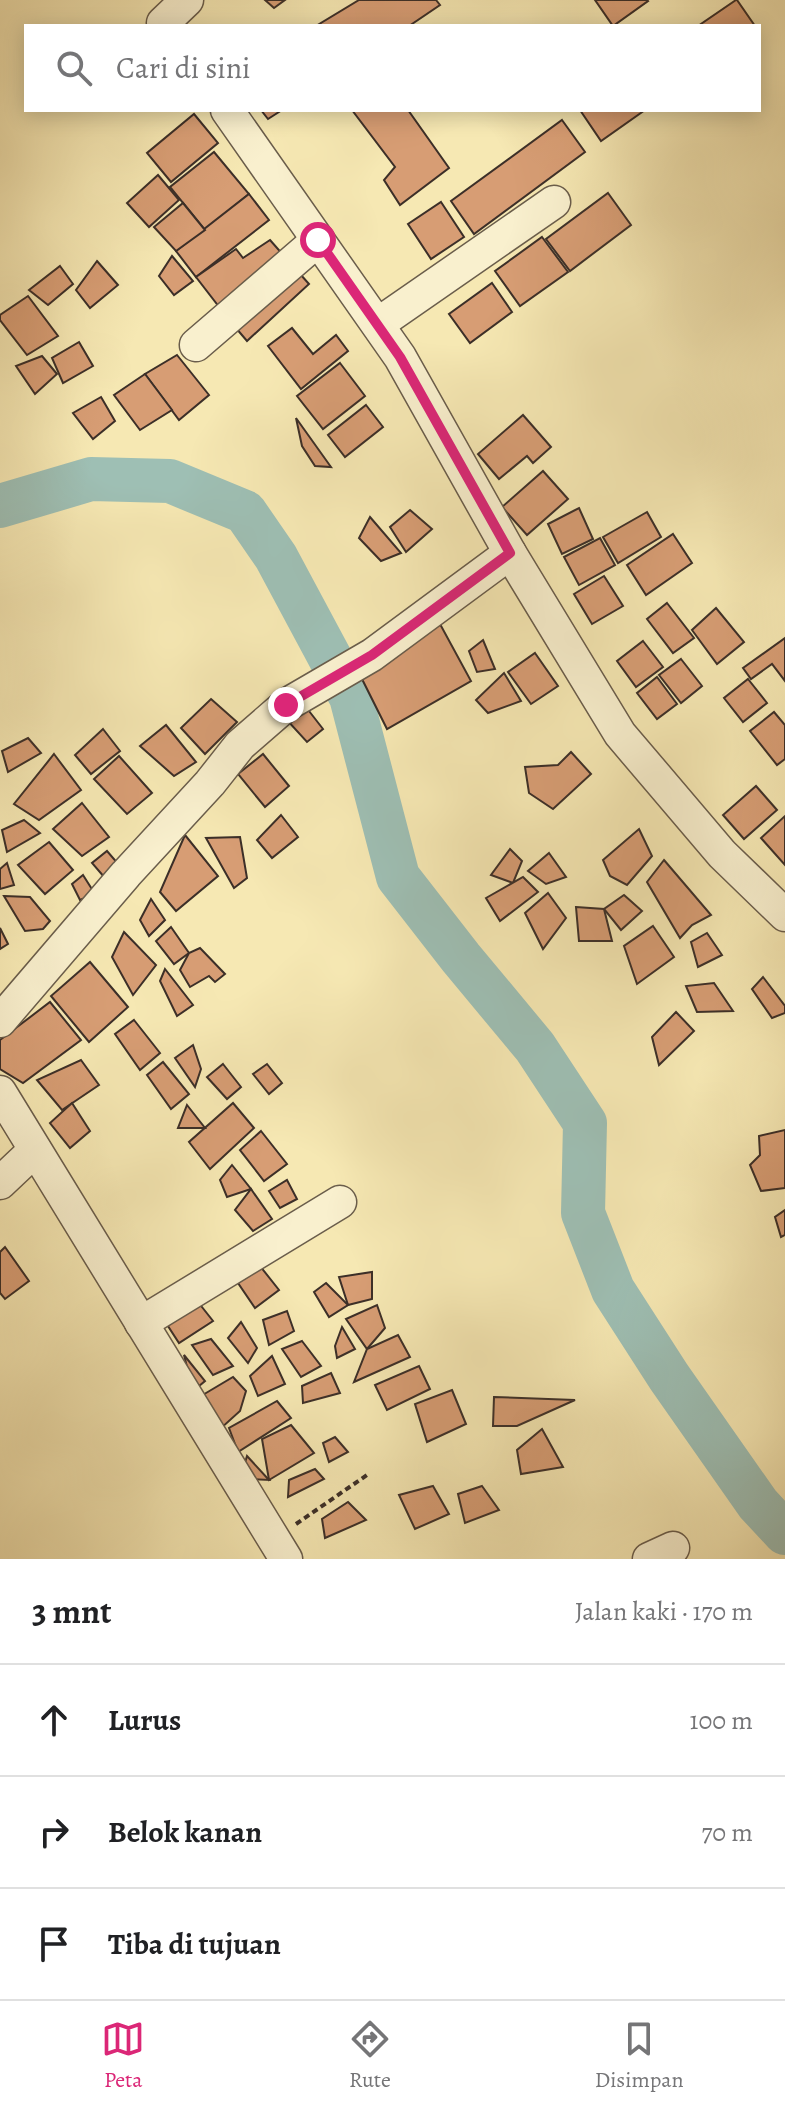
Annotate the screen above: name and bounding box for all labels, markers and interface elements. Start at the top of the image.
search box [24,24,761,112]
icon: search [52,46,96,90]
text: Cari di sini [116,48,251,88]
route start [300,222,336,258]
route end [268,687,304,723]
text: 3 mnt [32,1588,111,1635]
text: Jalan kaki · 170 m [575,1594,753,1629]
icon: ahead [32,1698,76,1742]
text: Lurus [108,1700,181,1740]
text: 100 m [690,1703,753,1738]
icon: right [32,1810,76,1854]
text: Belok kanan [108,1812,262,1852]
text: 70 m [701,1815,753,1850]
icon: arrive [32,1922,76,1966]
text: Tiba di tujuan [108,1924,281,1964]
tab: Peta [101,2017,145,2095]
tab: Rute [348,2017,392,2095]
tab: Disimpan [595,2017,684,2095]

